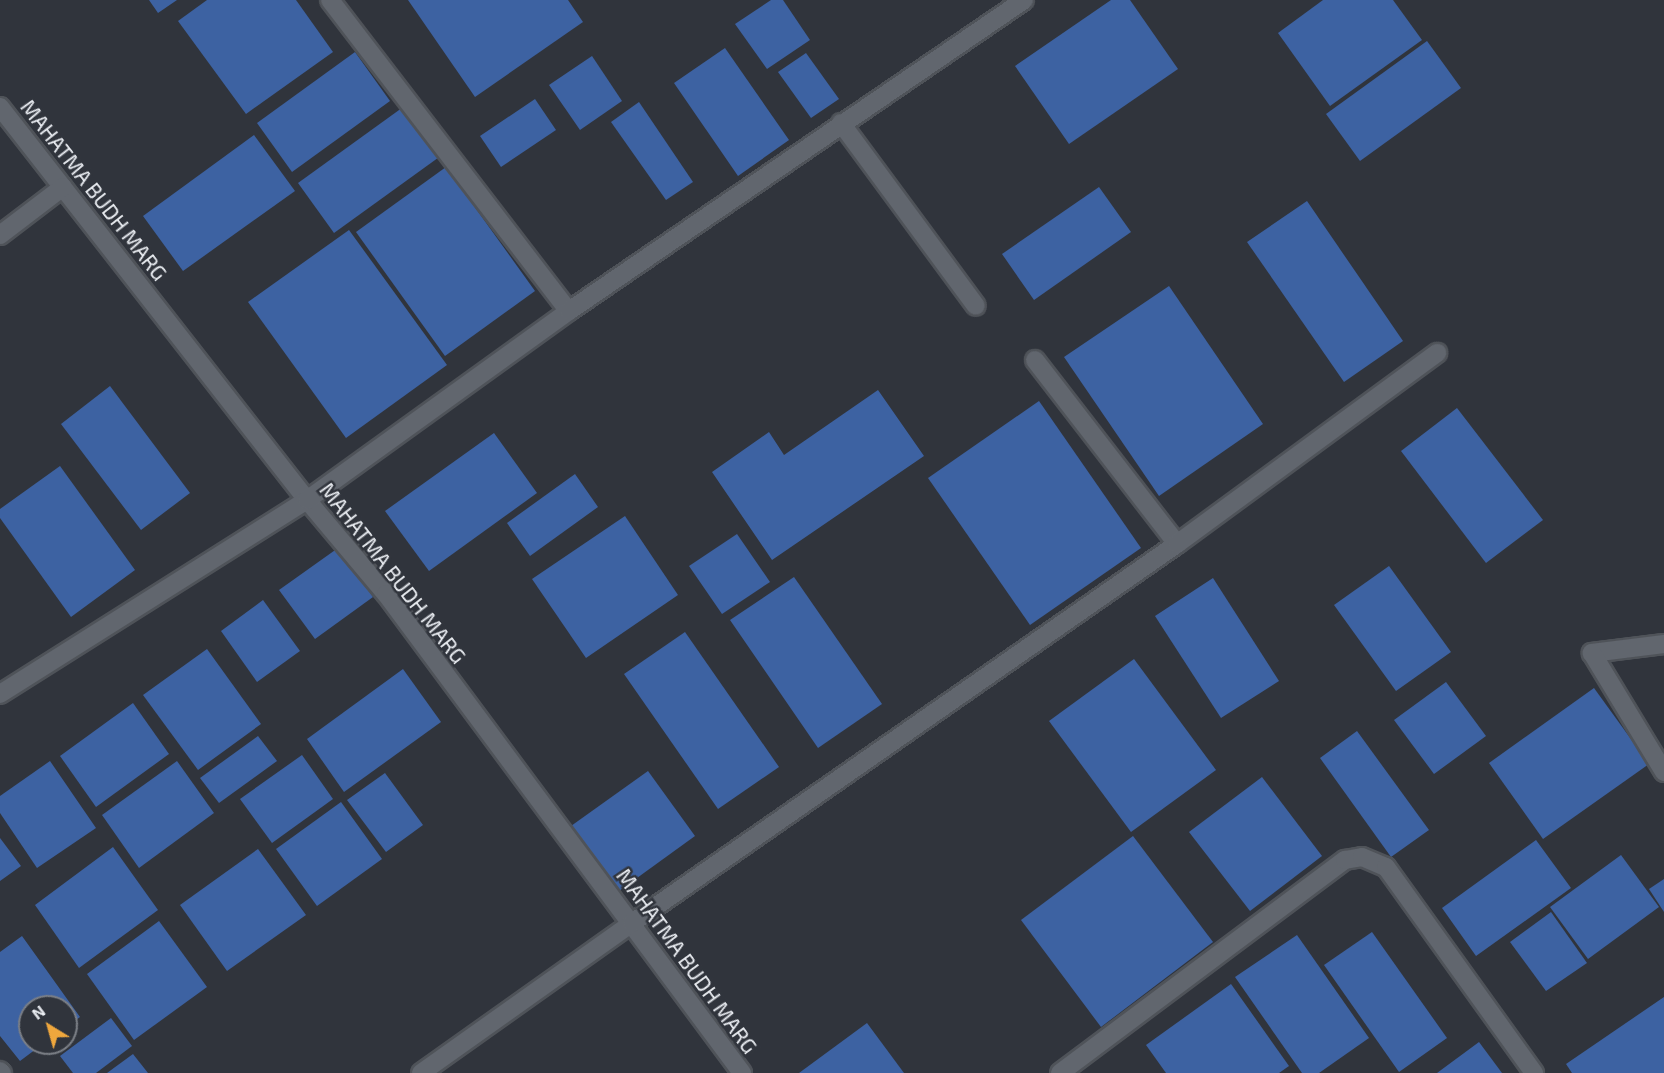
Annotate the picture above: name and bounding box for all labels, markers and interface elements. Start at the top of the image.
street label: MAHATMA BUDH MARG [15,94,173,286]
street label: MAHATMA BUDH MARG [314,477,472,669]
street label: MAHATMA BUDH MARG [611,863,763,1059]
north arrow [18,995,78,1055]
text: N [28,1001,48,1023]

